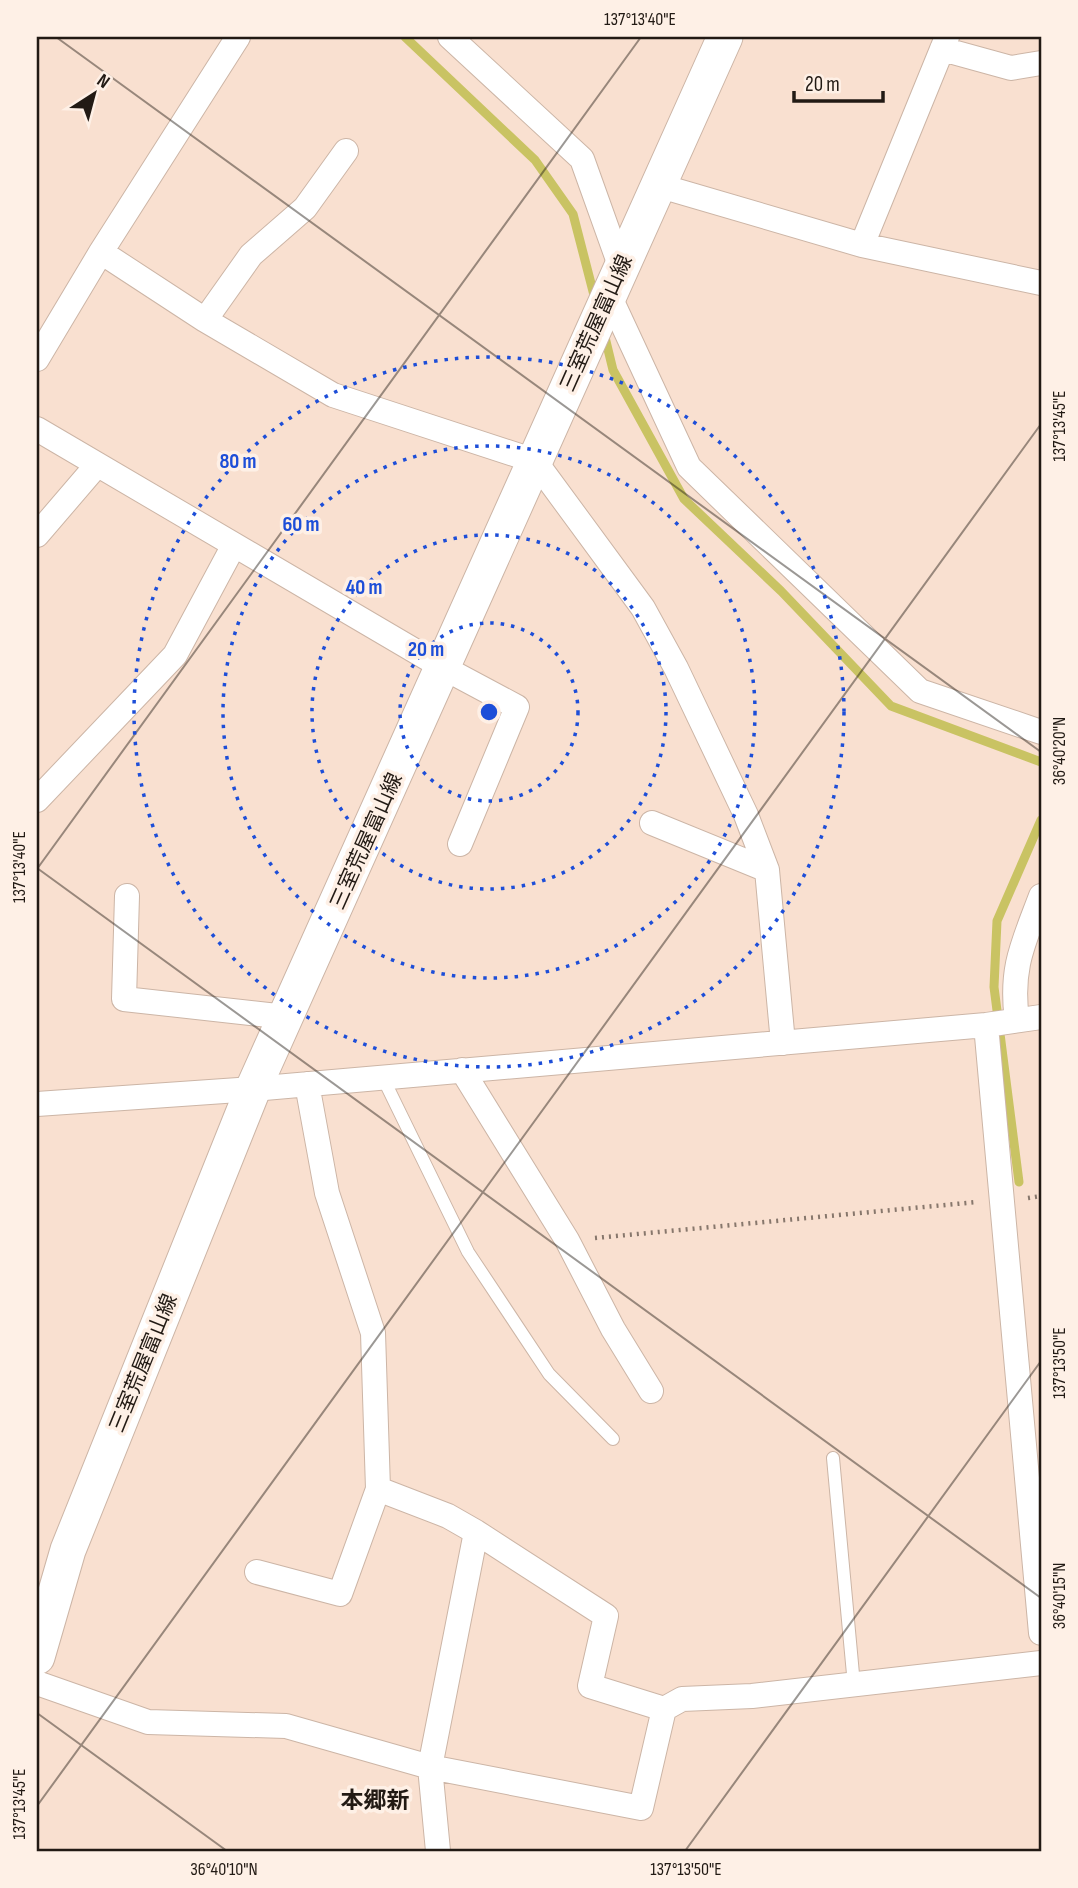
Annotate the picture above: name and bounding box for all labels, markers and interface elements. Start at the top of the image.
text: 137°13'40"E [604,9,676,30]
north arrow [60,60,130,130]
scale bar [794,60,884,104]
text: N [92,69,114,94]
text: 20 m [805,72,840,97]
street label: 三室荒屋富山線 [555,251,638,395]
text: 137°13'45"E [1049,390,1070,462]
text: 80 m [219,449,257,474]
text: 60 m [282,512,320,537]
text: 40 m [346,575,382,600]
text: 20 m [408,637,444,662]
centre of rings [477,700,501,724]
text: 36°40'20"N [1049,717,1070,785]
street label: 三室荒屋富山線 [325,769,408,913]
text: 137°13'40"E [9,831,30,903]
street label: 三室荒屋富山線 [104,1290,183,1436]
text: 137°13'50"E [1049,1327,1070,1399]
text: 36°40'15"N [1049,1563,1070,1629]
text: 137°13'45"E [9,1768,30,1840]
district label: 本郷新 [341,1787,410,1815]
text: 36°40'10"N [190,1859,258,1880]
text: 137°13'50"E [650,1859,722,1880]

